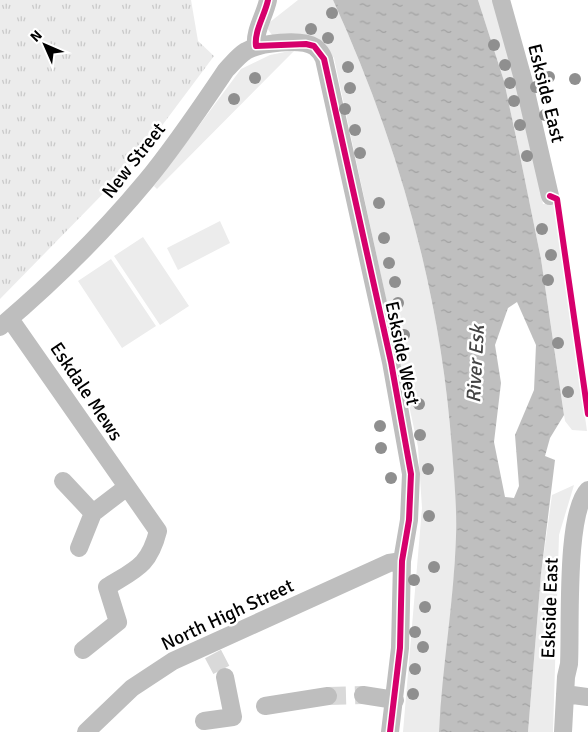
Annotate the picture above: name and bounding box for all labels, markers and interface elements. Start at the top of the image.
north arrow [20,20,70,70]
text: N [27,27,46,46]
street label: Eskside East [522,41,570,146]
street label: New Street [97,118,171,203]
street label: Eskside West [379,299,425,408]
water label: River Esk [461,322,490,404]
street label: Eskdale Mews [44,338,128,445]
street label: Eskside East [536,557,564,659]
street label: North High Street [157,574,298,656]

